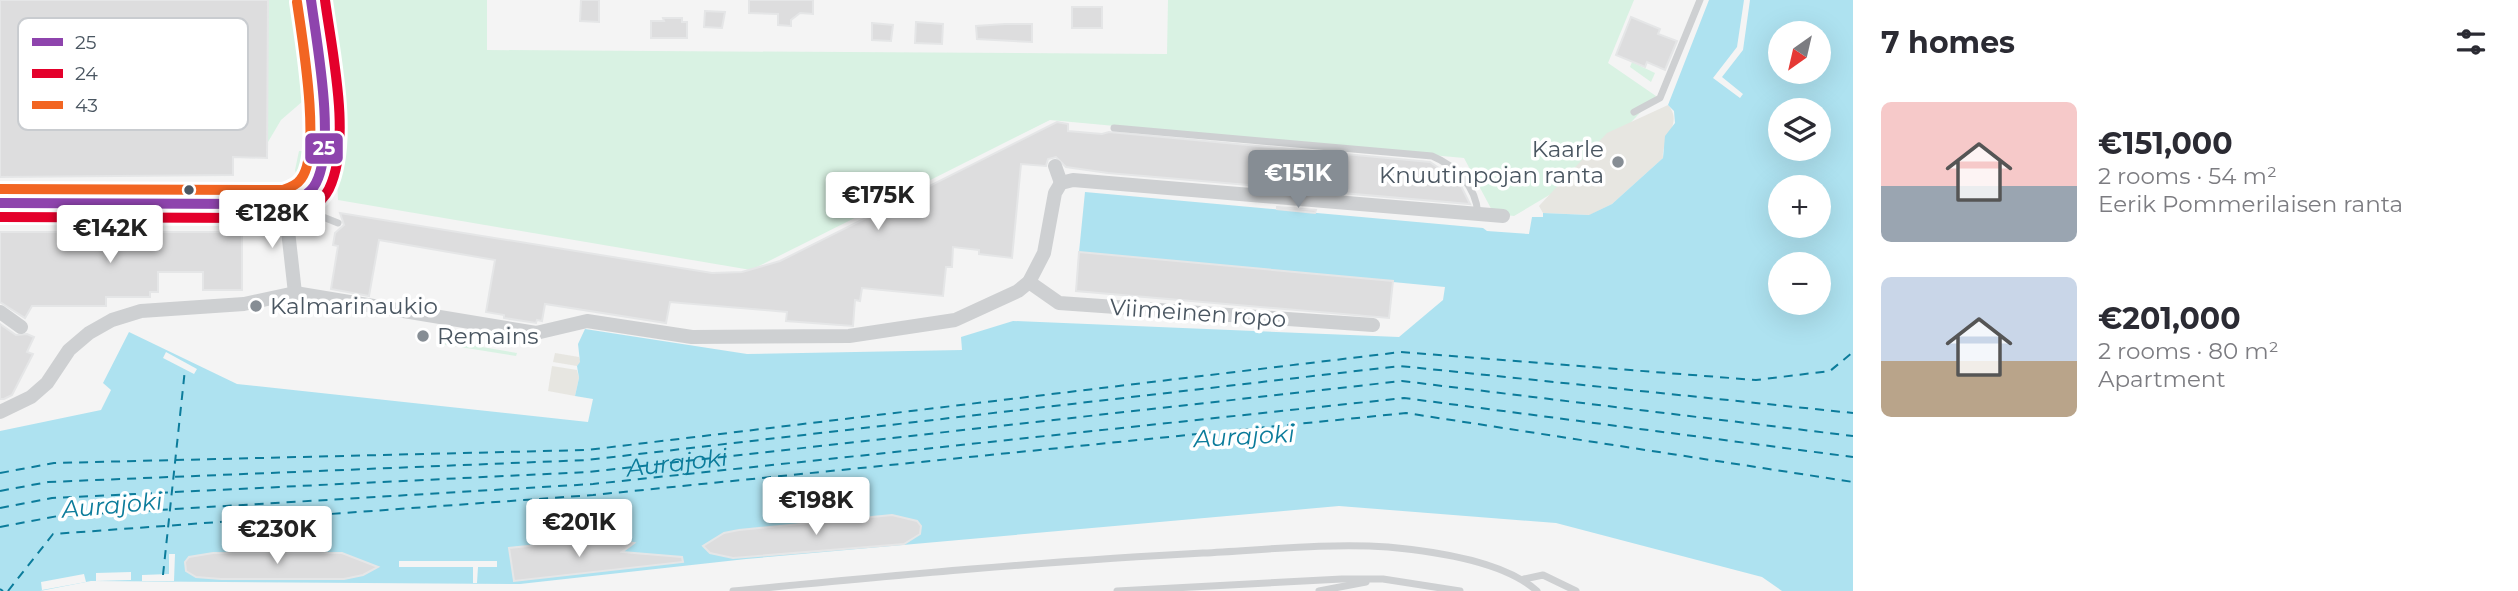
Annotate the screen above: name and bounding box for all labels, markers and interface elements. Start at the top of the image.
legend [18,18,248,130]
north arrow [1768,21,1830,84]
map controls [1768,21,1831,315]
icon: filters [2452,23,2490,61]
text: 7 homes [1881,24,2015,61]
text: 25 [75,31,97,54]
text: 24 [75,62,98,85]
text: 43 [75,94,98,117]
button: layers [1768,98,1831,161]
text: €151,000 [2098,125,2233,162]
icon: home [1937,130,2021,214]
line badge: 25 [304,132,344,165]
place label: Kaarle Knuutinpojan ranta [1379,135,1604,189]
text: 25 [313,137,335,160]
pin: €151K [1249,150,1347,210]
marker: Kaarle Knuutinpojan ranta [1610,154,1626,170]
text: €151K [1264,159,1332,187]
text: 2 rooms · 54 m² [2098,162,2277,190]
pin: €175K [829,173,927,232]
button: + [1768,175,1831,238]
text: €175K [842,181,914,209]
unlabelled marker [182,183,196,197]
pin: €128K [223,190,321,250]
text: Eerik Pommerilaisen ranta [2098,190,2403,218]
text: €128K [235,199,309,227]
pin: €142K [61,205,159,265]
text: €142K [73,214,147,242]
button: − [1768,252,1831,315]
place label: Kalmarinaukio [270,292,438,320]
street label: Viimeinen ropo [1109,293,1287,333]
marker: Kalmarinaukio [248,298,264,314]
text: €201,000 [2098,300,2241,337]
icon: home [1937,305,2021,389]
place label: Remains [437,322,538,350]
marker: Remains [415,328,431,344]
text: 2 rooms · 80 m² [2098,337,2279,365]
text: Apartment [2098,365,2226,393]
water label: Aurajoki [1191,419,1296,453]
water label: Aurajoki [623,442,729,482]
pin: €198K [767,477,865,537]
water label: Aurajoki [58,486,164,524]
text: €198K [779,486,853,514]
pin: €201K [530,500,628,559]
pin: €230K [228,506,326,566]
text: €201K [542,508,616,536]
text: €230K [238,515,316,543]

